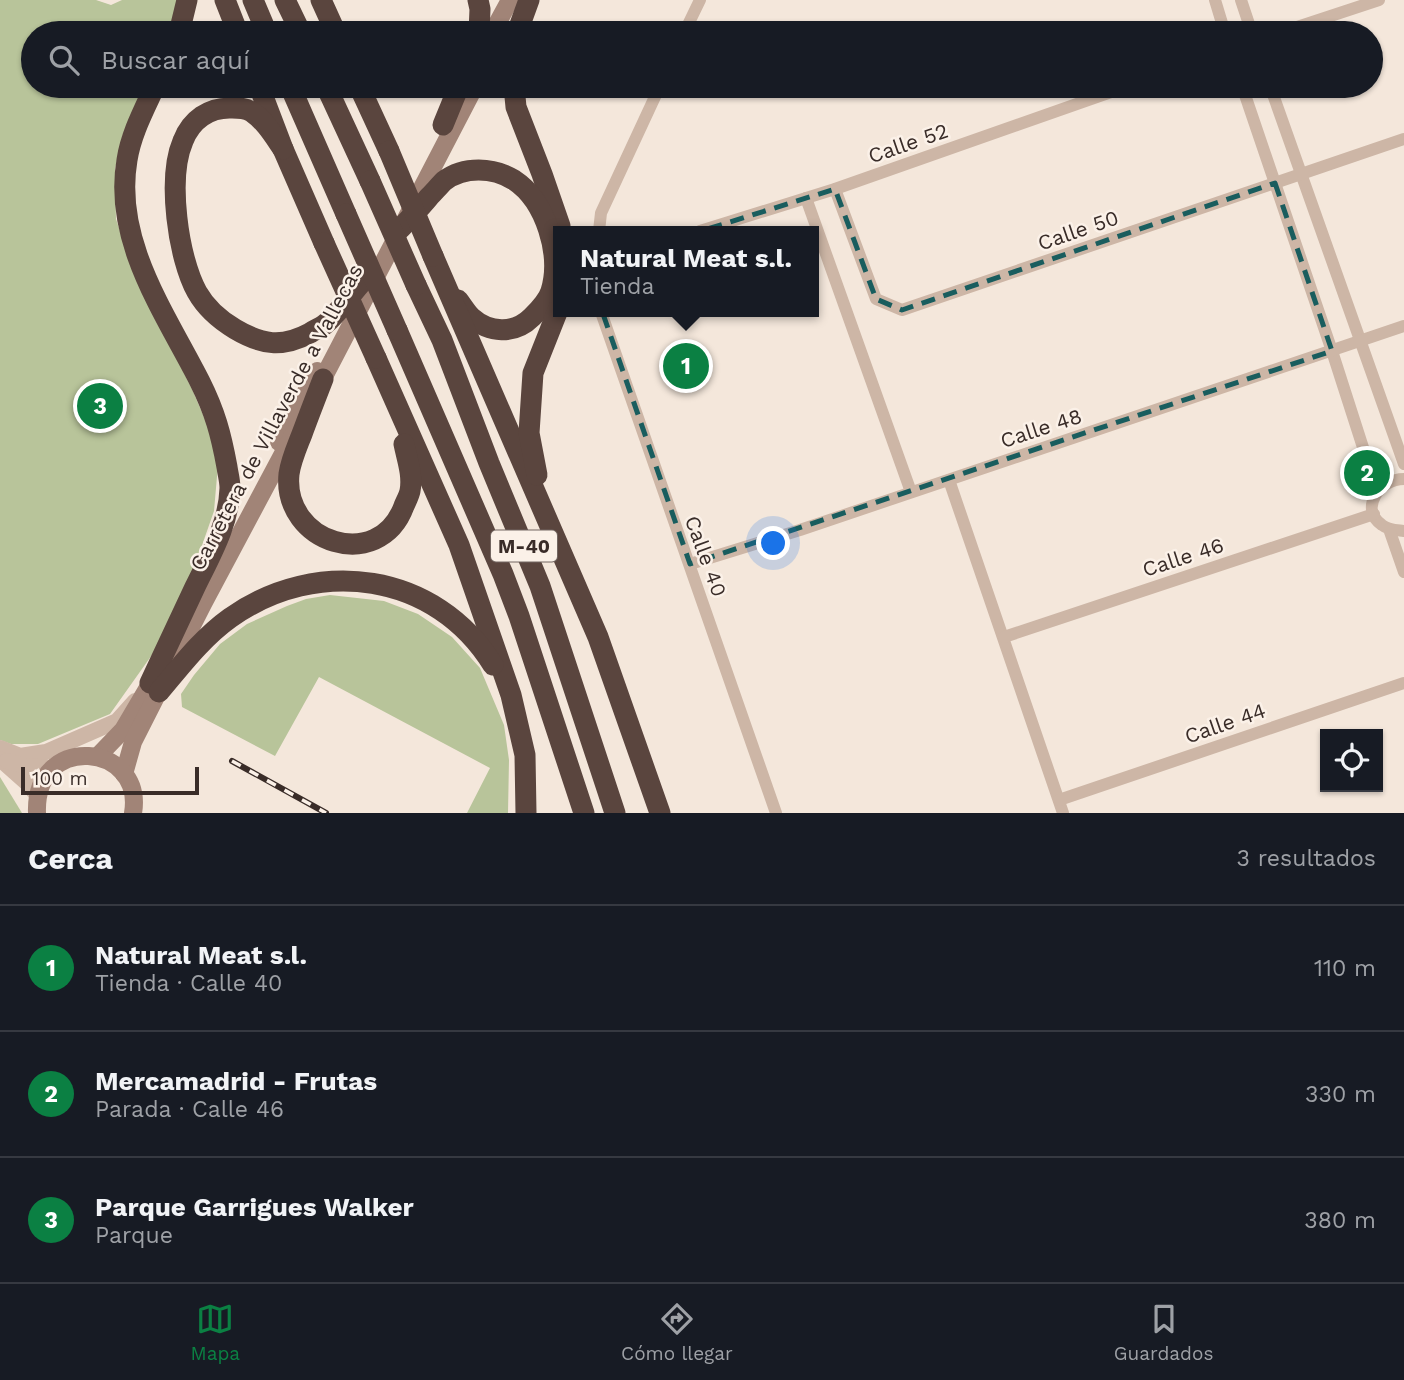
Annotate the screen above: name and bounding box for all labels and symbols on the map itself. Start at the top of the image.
street label: Calle 52 [865,118,951,168]
street label: Calle 50 [1034,205,1122,255]
street label: Carretera de Villaverde a Vallecas [184,260,368,574]
pin: 1 [663,340,709,392]
pin: 3 [77,380,123,432]
street label: Calle 48 [997,403,1085,453]
pin: 2 [1344,447,1390,499]
street label: Calle 40 [680,512,732,600]
your location [756,526,790,560]
road number: M-40 [491,530,557,562]
street label: Calle 46 [1139,532,1227,582]
street label: Calle 44 [1181,697,1269,749]
scale bar [21,764,200,796]

